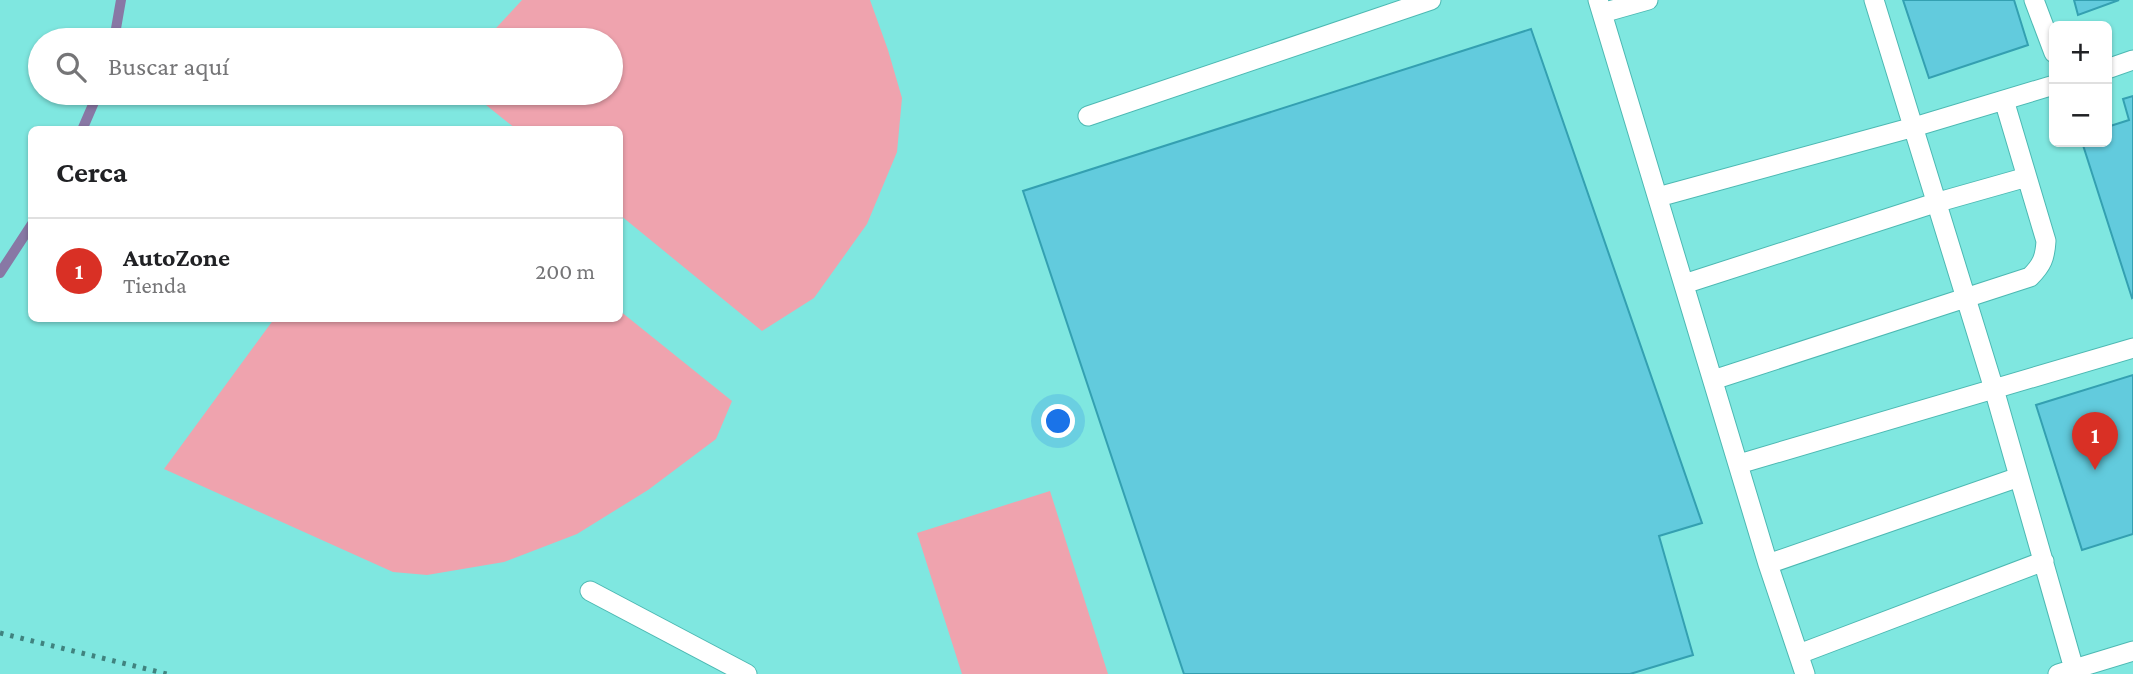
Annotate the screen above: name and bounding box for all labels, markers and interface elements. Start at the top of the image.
map controls [2049,21,2112,147]
button: + [2049,21,2112,84]
search box [28,28,623,105]
icon: search [52,48,90,86]
text: Buscar aquí [108,52,229,81]
button: − [2049,84,2112,147]
text: Cerca [56,155,127,188]
text: AutoZone [123,243,230,272]
text: 1 [75,258,83,284]
text: 200 m [535,258,595,284]
text: Tienda [123,272,187,298]
your location [1041,404,1075,438]
pin: 1 [2072,412,2118,470]

